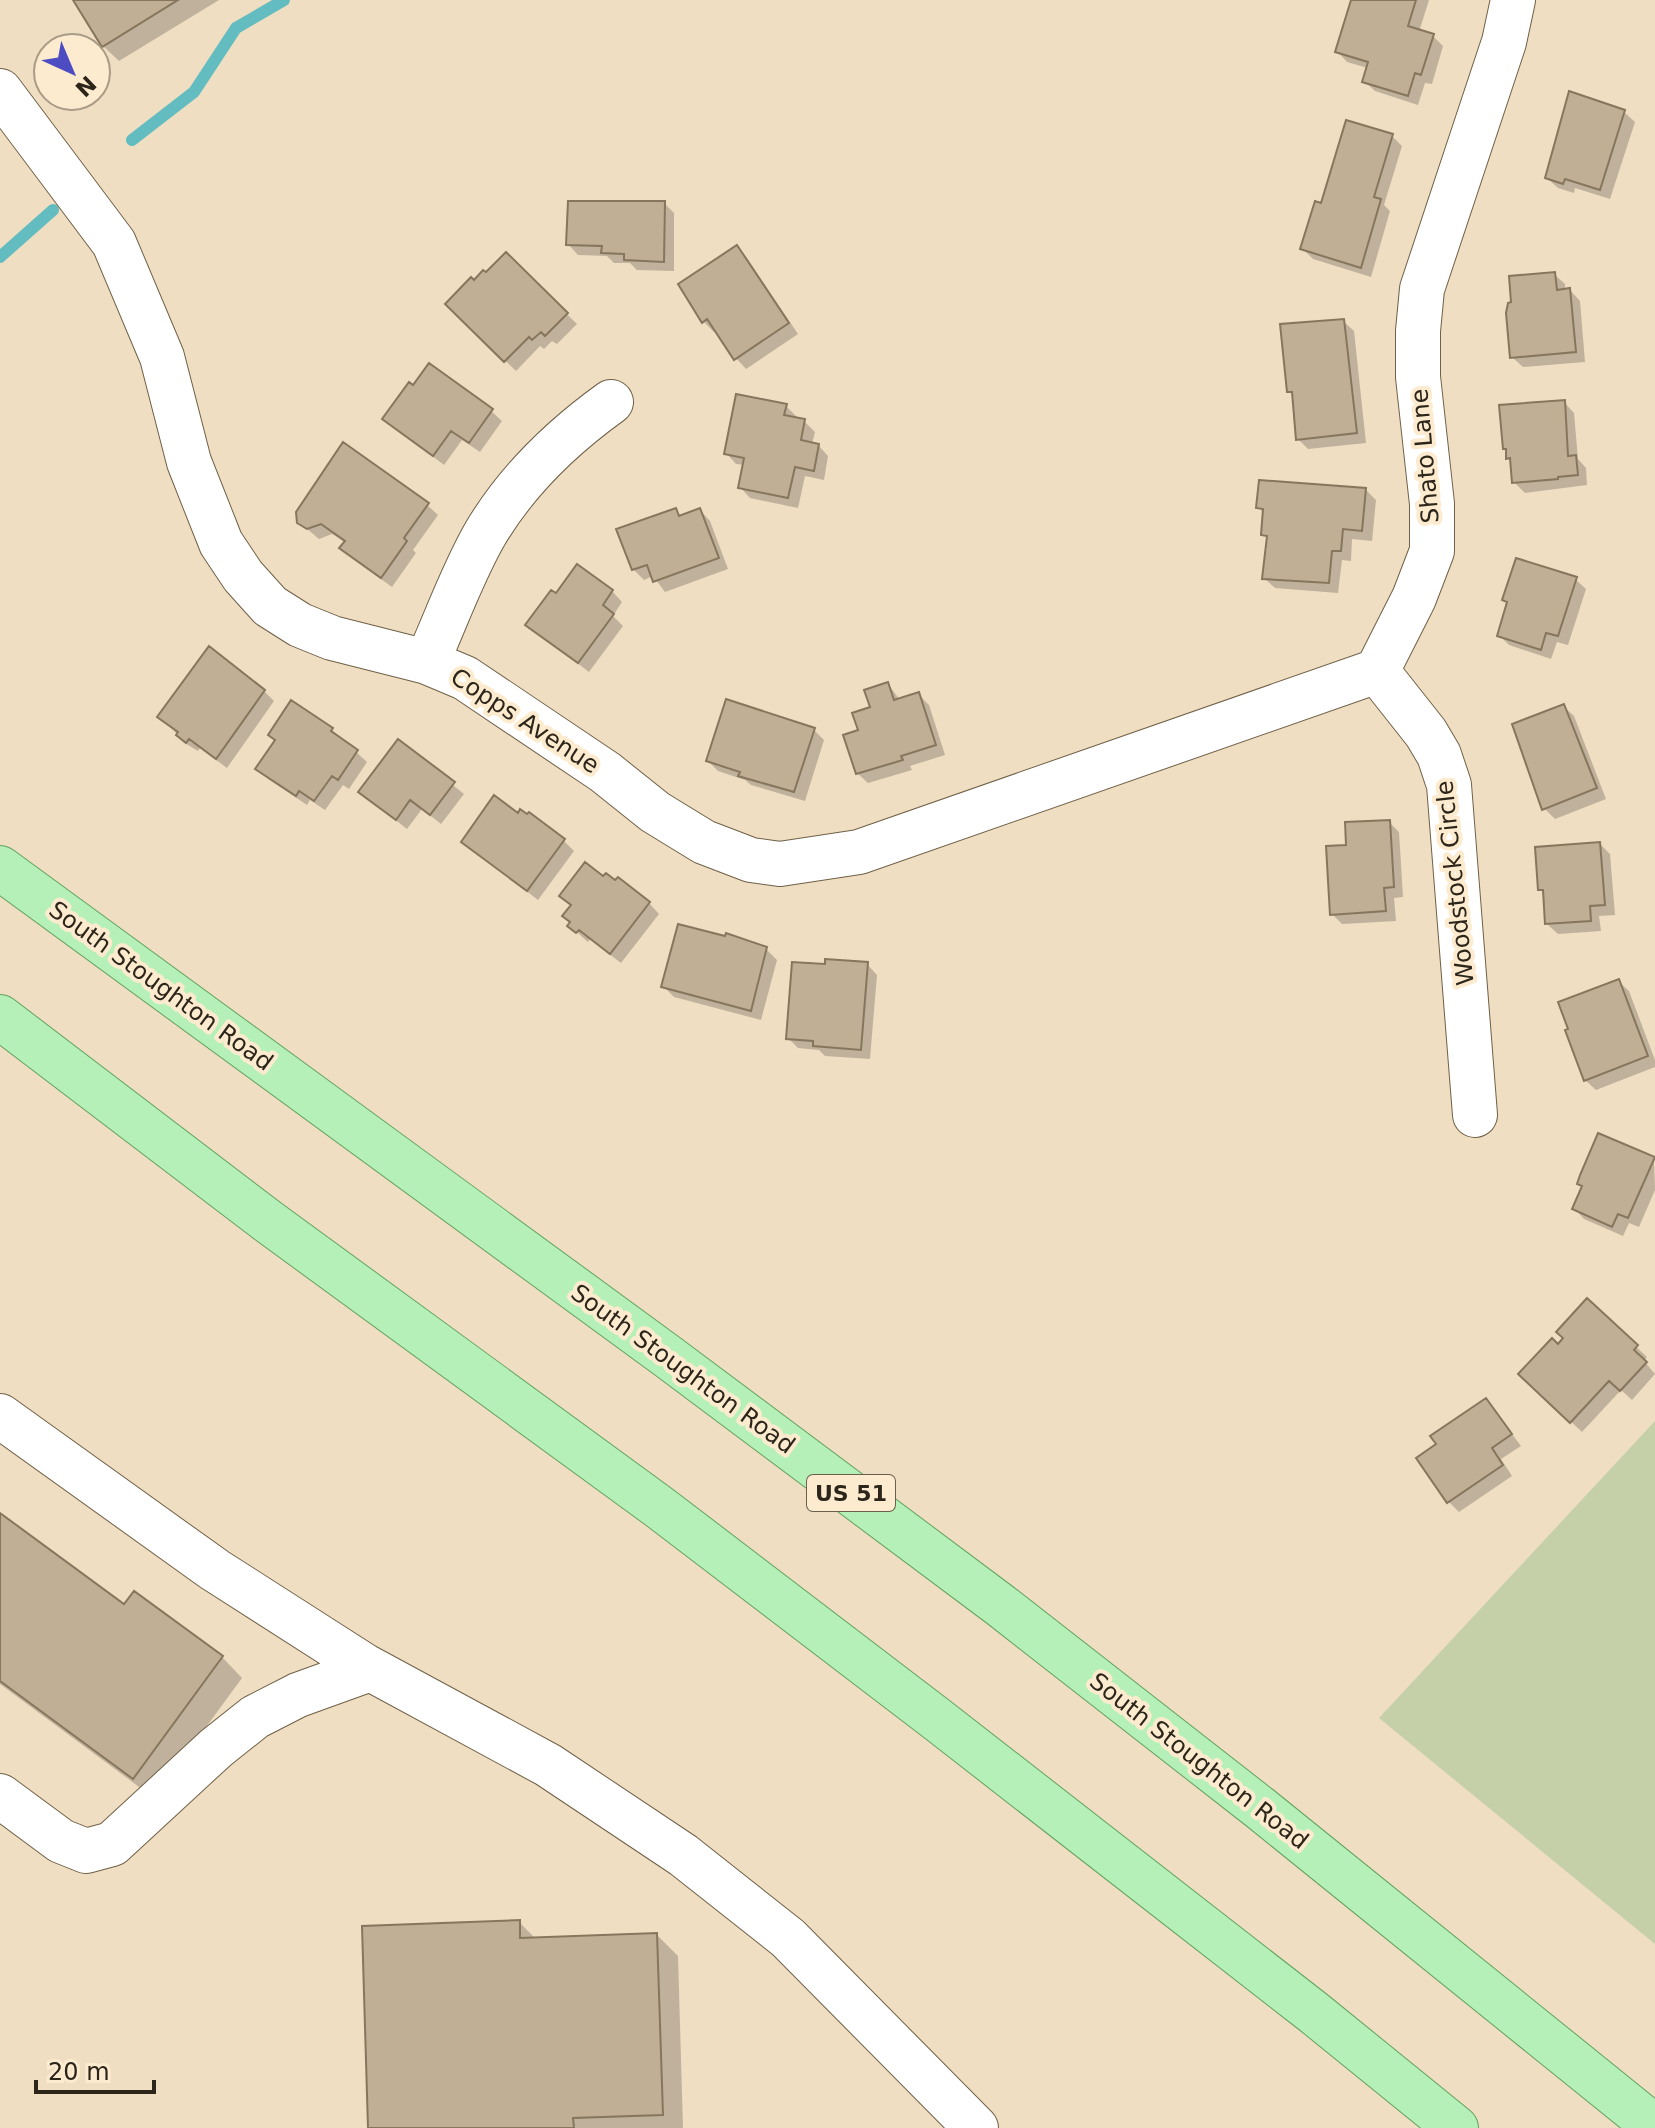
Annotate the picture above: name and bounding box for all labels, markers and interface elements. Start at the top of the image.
north arrow [32,32,112,112]
text: N [70,71,101,101]
street label: Shato Lane [1405,388,1445,524]
street label: Copps Avenue [446,663,604,779]
street label: Woodstock Circle [1430,779,1480,987]
street label: South Stoughton Road [44,895,278,1077]
street label: South Stoughton Road [566,1278,800,1460]
road number: US 51 [807,1475,895,1511]
street label: South Stoughton Road [1084,1667,1314,1855]
scale bar [36,2044,154,2094]
text: 20 m [48,2058,110,2086]

